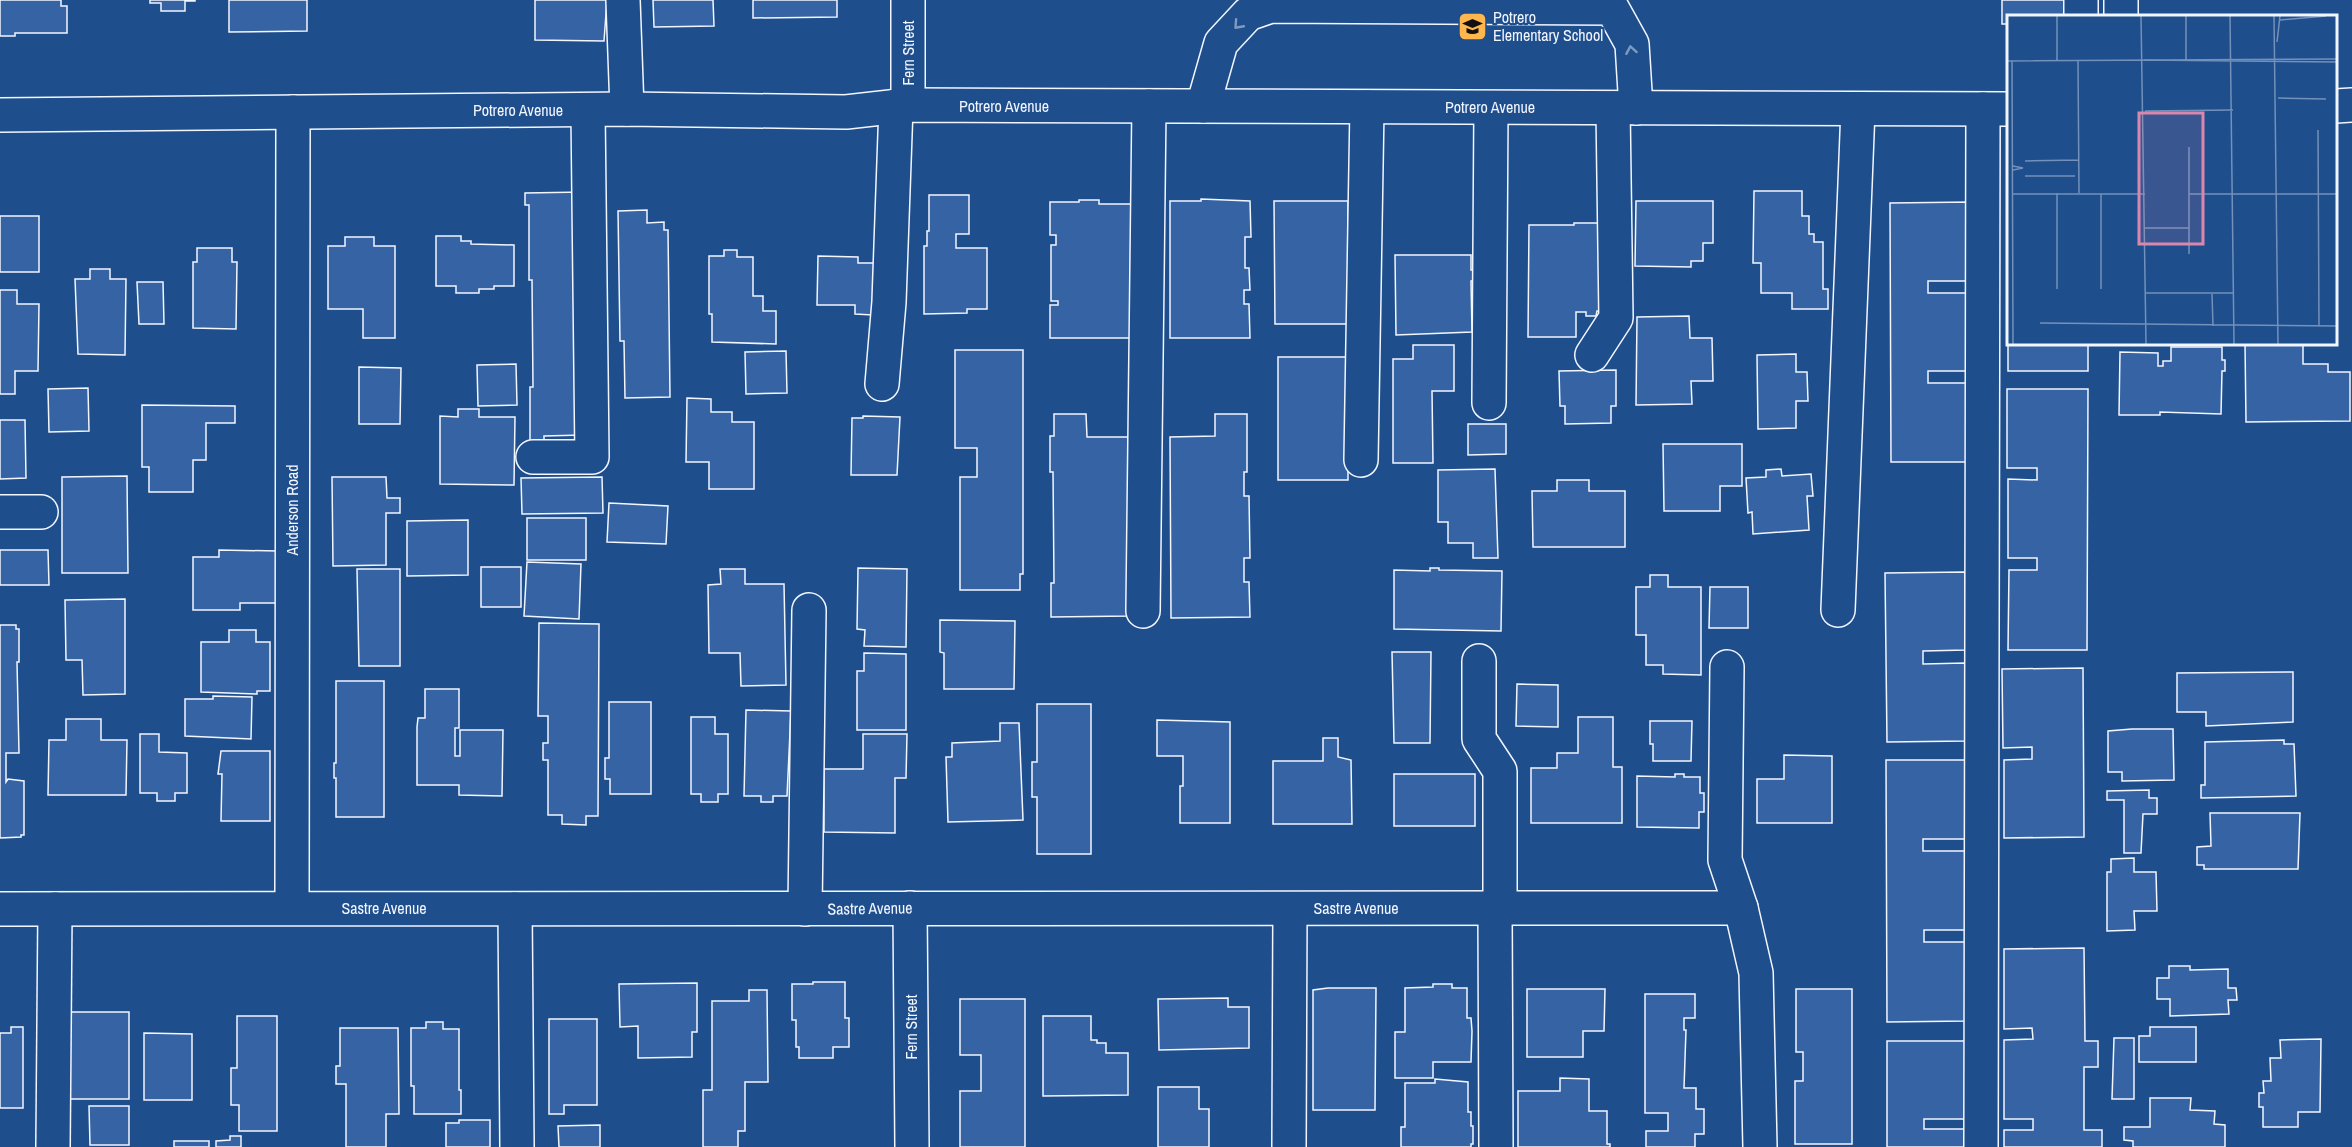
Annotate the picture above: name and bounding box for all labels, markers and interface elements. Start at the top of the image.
place label: Potrero Elementary School [1493,6,1603,46]
school or university icon: Potrero Elementary School [1456,10,1488,42]
inset map [2007,15,2337,345]
one-way arrow [1234,18,1245,28]
street label: Fern Street [897,20,919,86]
one-way arrow [1625,45,1638,55]
street label: Potrero Avenue [959,95,1049,117]
street label: Potrero Avenue [1445,96,1535,118]
street label: Potrero Avenue [473,99,563,121]
street label: Anderson Road [281,464,303,557]
street label: Sastre Avenue [827,896,913,920]
street label: Sastre Avenue [341,897,427,919]
street label: Sastre Avenue [1313,897,1399,919]
street label: Fern Street [900,994,922,1060]

